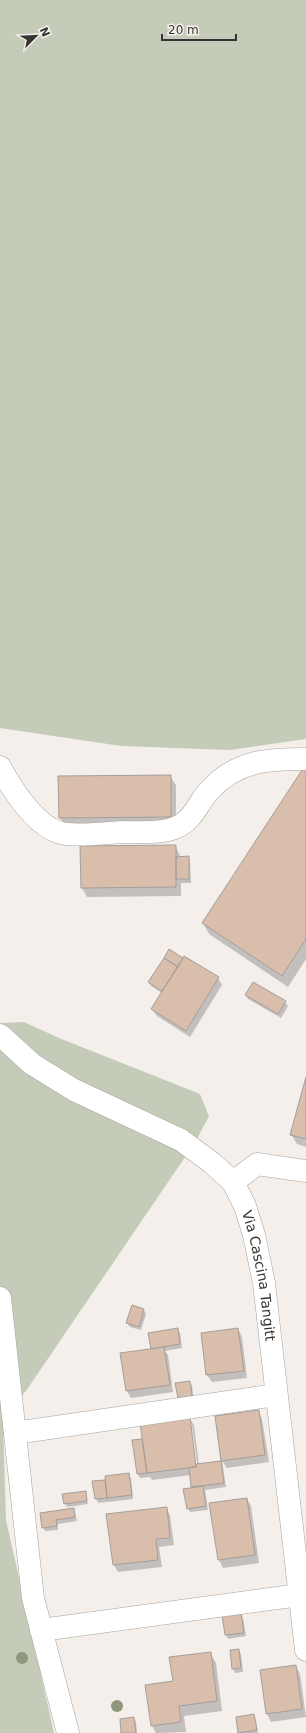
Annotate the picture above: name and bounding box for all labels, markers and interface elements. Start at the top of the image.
north arrow [16,16,56,56]
scale bar [162,16,236,42]
text: 20 m [168,23,199,37]
text: N [37,25,52,39]
street label: Via Cascina Tangitt [239,1209,279,1343]

